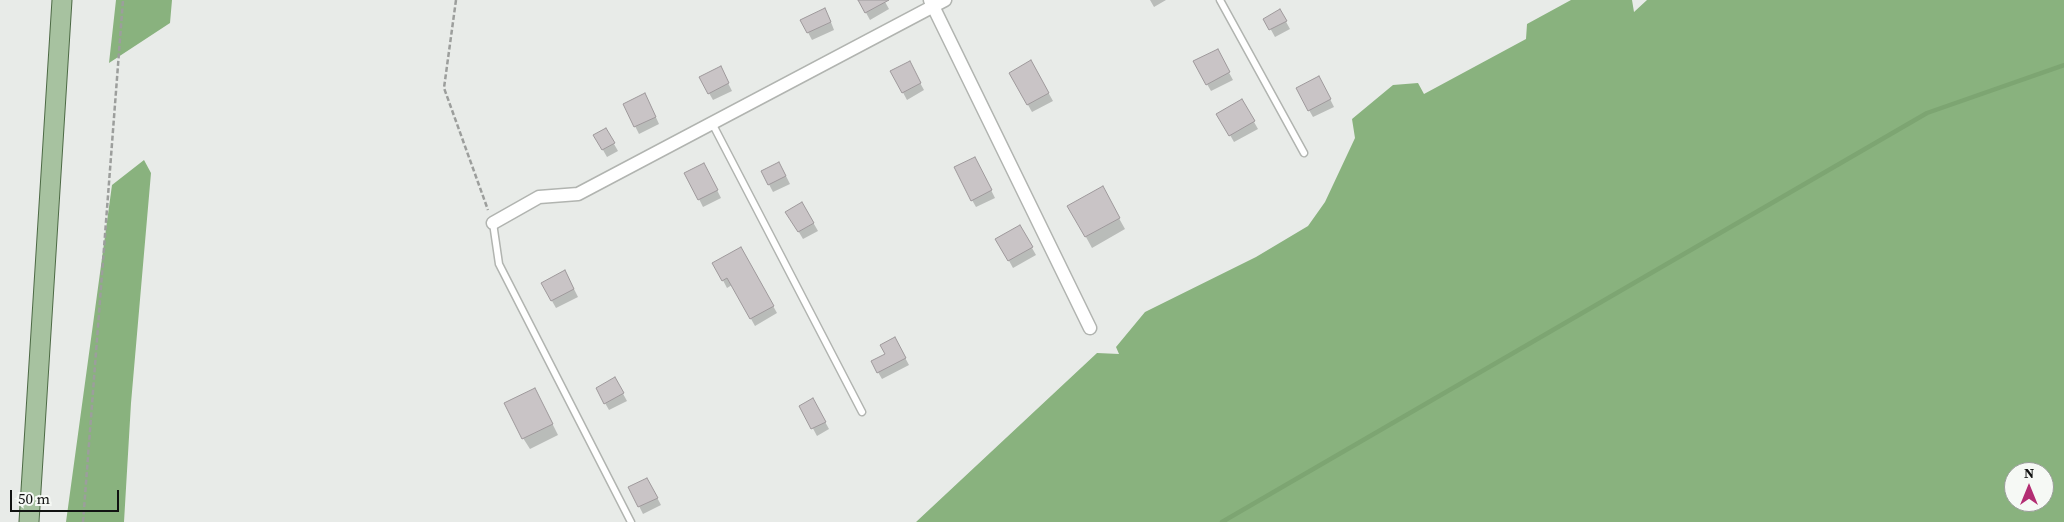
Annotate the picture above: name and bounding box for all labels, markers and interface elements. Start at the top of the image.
north arrow [2004,462,2054,512]
text: N [2024,463,2034,483]
scale bar [12,480,121,512]
text: 50 m [18,488,50,509]

